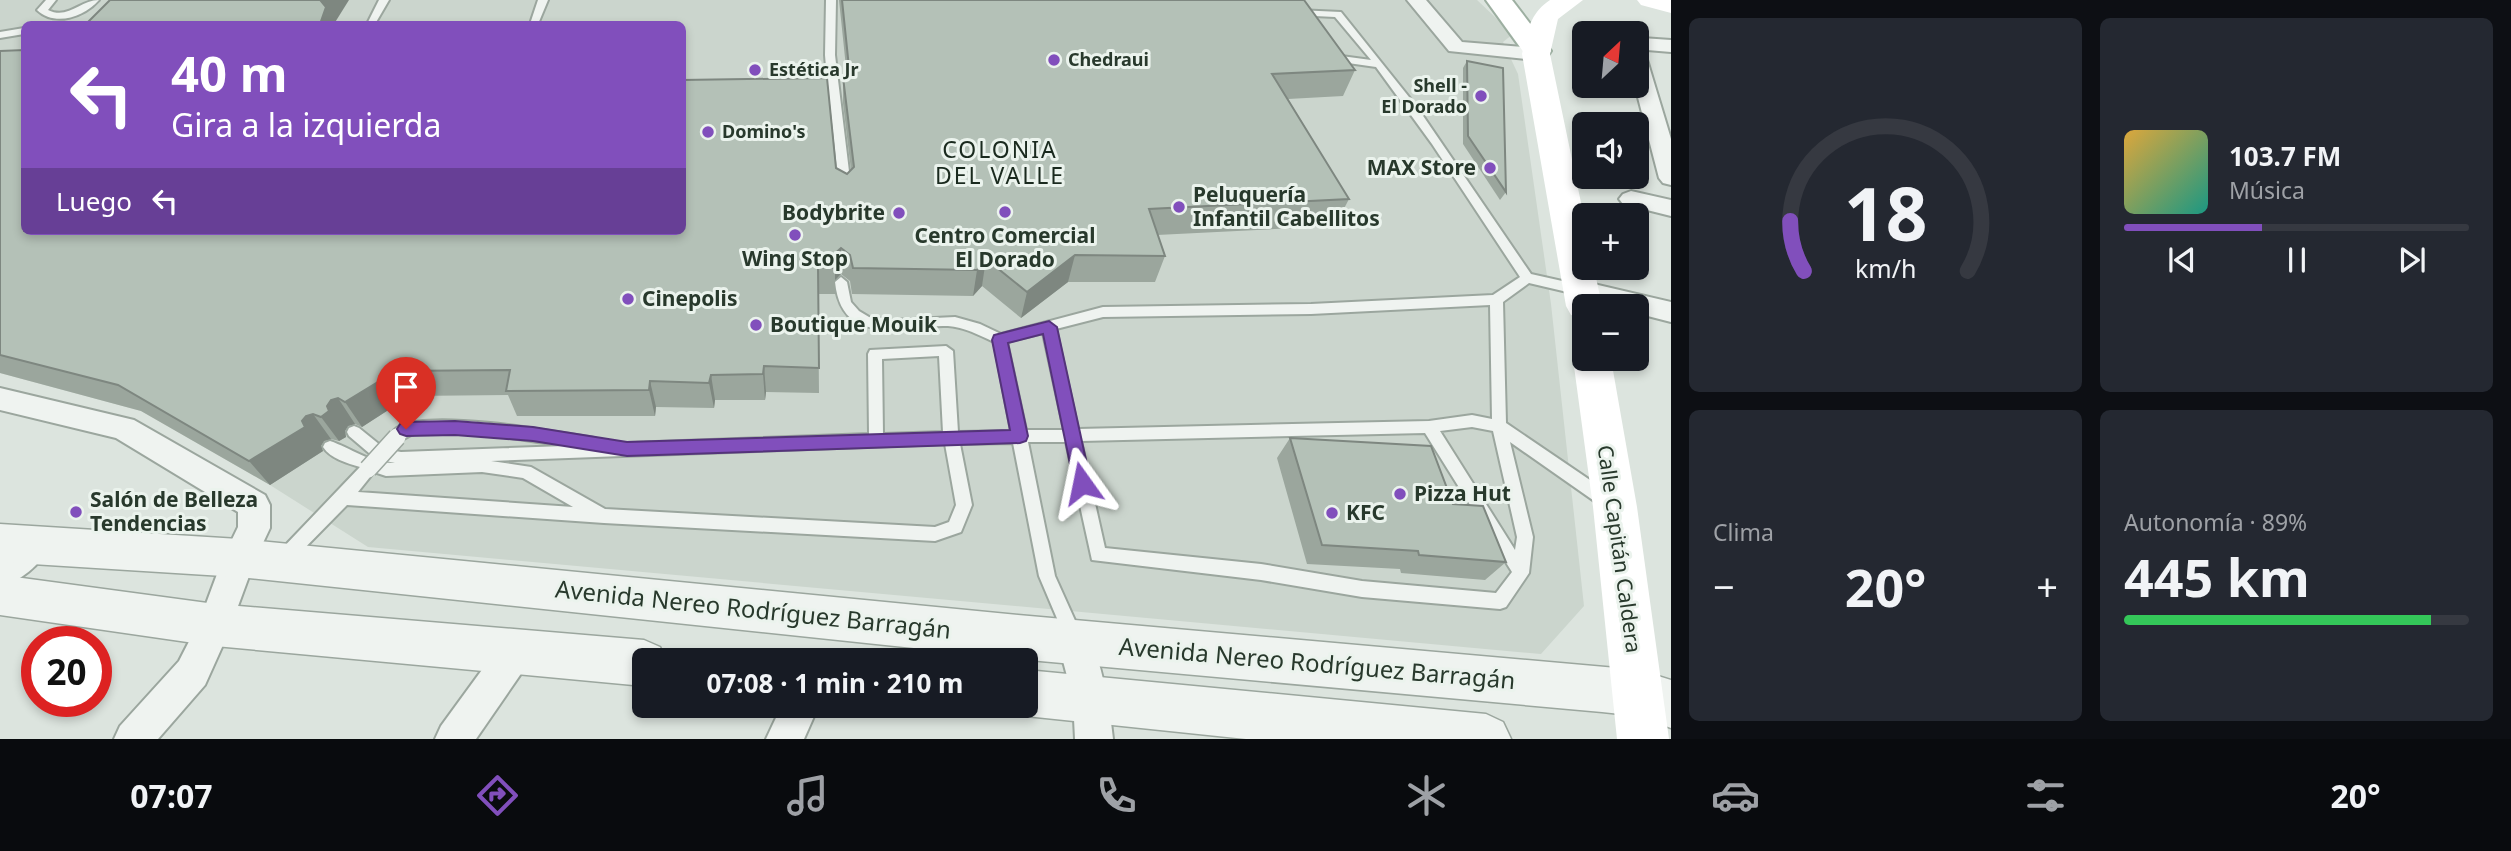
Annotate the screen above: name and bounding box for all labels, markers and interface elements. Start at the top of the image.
north arrow [1572,21,1648,98]
map controls [1572,21,1649,371]
text: 40 m [171,40,288,106]
place label: Chedraui [1068,47,1149,71]
icon: left [56,49,147,140]
marker: Chedraui [1046,52,1062,68]
place label: Estética Jr [769,57,859,81]
marker: Estética Jr [747,62,763,78]
place label: Shell - El Dorado [1381,73,1467,118]
marker: Shell - El Dorado [1473,88,1489,104]
text: Gira a la izquierda [171,103,441,146]
button: sound [1572,112,1649,189]
place label: Domino's [722,119,805,143]
marker: Domino's [700,124,716,140]
district label: COLONIA DEL VALLE [935,133,1065,191]
text: 103.7 FM [2229,138,2341,174]
place label: MAX Store [1367,153,1476,181]
marker: MAX Store [1482,160,1498,176]
text: 18 [1844,163,1927,262]
text: Música [2229,174,2305,206]
place label: Peluquería Infantil Cabellitos [1193,180,1380,232]
icon: left [146,182,184,220]
text: Luego [56,183,132,219]
place label: Bodybrite [782,198,885,226]
marker: Peluquería Infantil Cabellitos [1171,199,1187,215]
button: + [1572,203,1649,280]
marker: Centro Comercial El Dorado [997,204,1013,220]
marker: Bodybrite [891,205,907,221]
place label: Centro Comercial El Dorado [915,221,1095,273]
marker: Wing Stop [787,227,803,243]
icon: previous [2163,241,2201,279]
icon: pause [2278,241,2316,279]
icon: next [2393,241,2431,279]
place label: Wing Stop [742,244,848,272]
text: km/h [1855,251,1916,285]
place label: Cinepolis [642,284,737,312]
marker: Cinepolis [620,291,636,307]
button: − [1572,294,1649,371]
place label: Boutique Mouik [770,310,938,338]
marker: Boutique Mouik [748,317,764,333]
pin [376,357,436,429]
icon: arrive [387,368,425,406]
street label: Calle Capitán Caldera [1592,443,1648,655]
position arrow [1045,446,1119,520]
place label: Pizza Hut [1414,479,1511,507]
place label: Salón de Belleza Tendencias [90,485,258,537]
marker: Pizza Hut [1392,486,1408,502]
place label: KFC [1346,498,1385,526]
marker: Salón de Belleza Tendencias [68,504,84,520]
marker: KFC [1324,505,1340,521]
text: Autonomía · 89% [2124,506,2307,538]
text: Clima [1713,516,1774,548]
text: 445 km [2124,541,2310,612]
text: 20° [1845,551,1926,622]
text: − [1713,560,1735,612]
text: + [2036,560,2058,612]
street label: Avenida Nereo Rodríguez Barragán [554,571,953,646]
speed limit sign: 20 [21,626,112,717]
street label: Avenida Nereo Rodríguez Barragán [1118,629,1517,696]
text: 07:08 · 1 min · 210 m [707,665,963,701]
icon: directions [473,771,522,820]
icon: music [783,771,832,820]
icon: phone [1092,771,1141,820]
icon: climate [1402,771,1451,820]
icon: car [1711,771,1760,820]
icon: filters [2021,771,2070,820]
text: 07:07 [130,774,213,817]
text: 20° [2330,774,2381,817]

